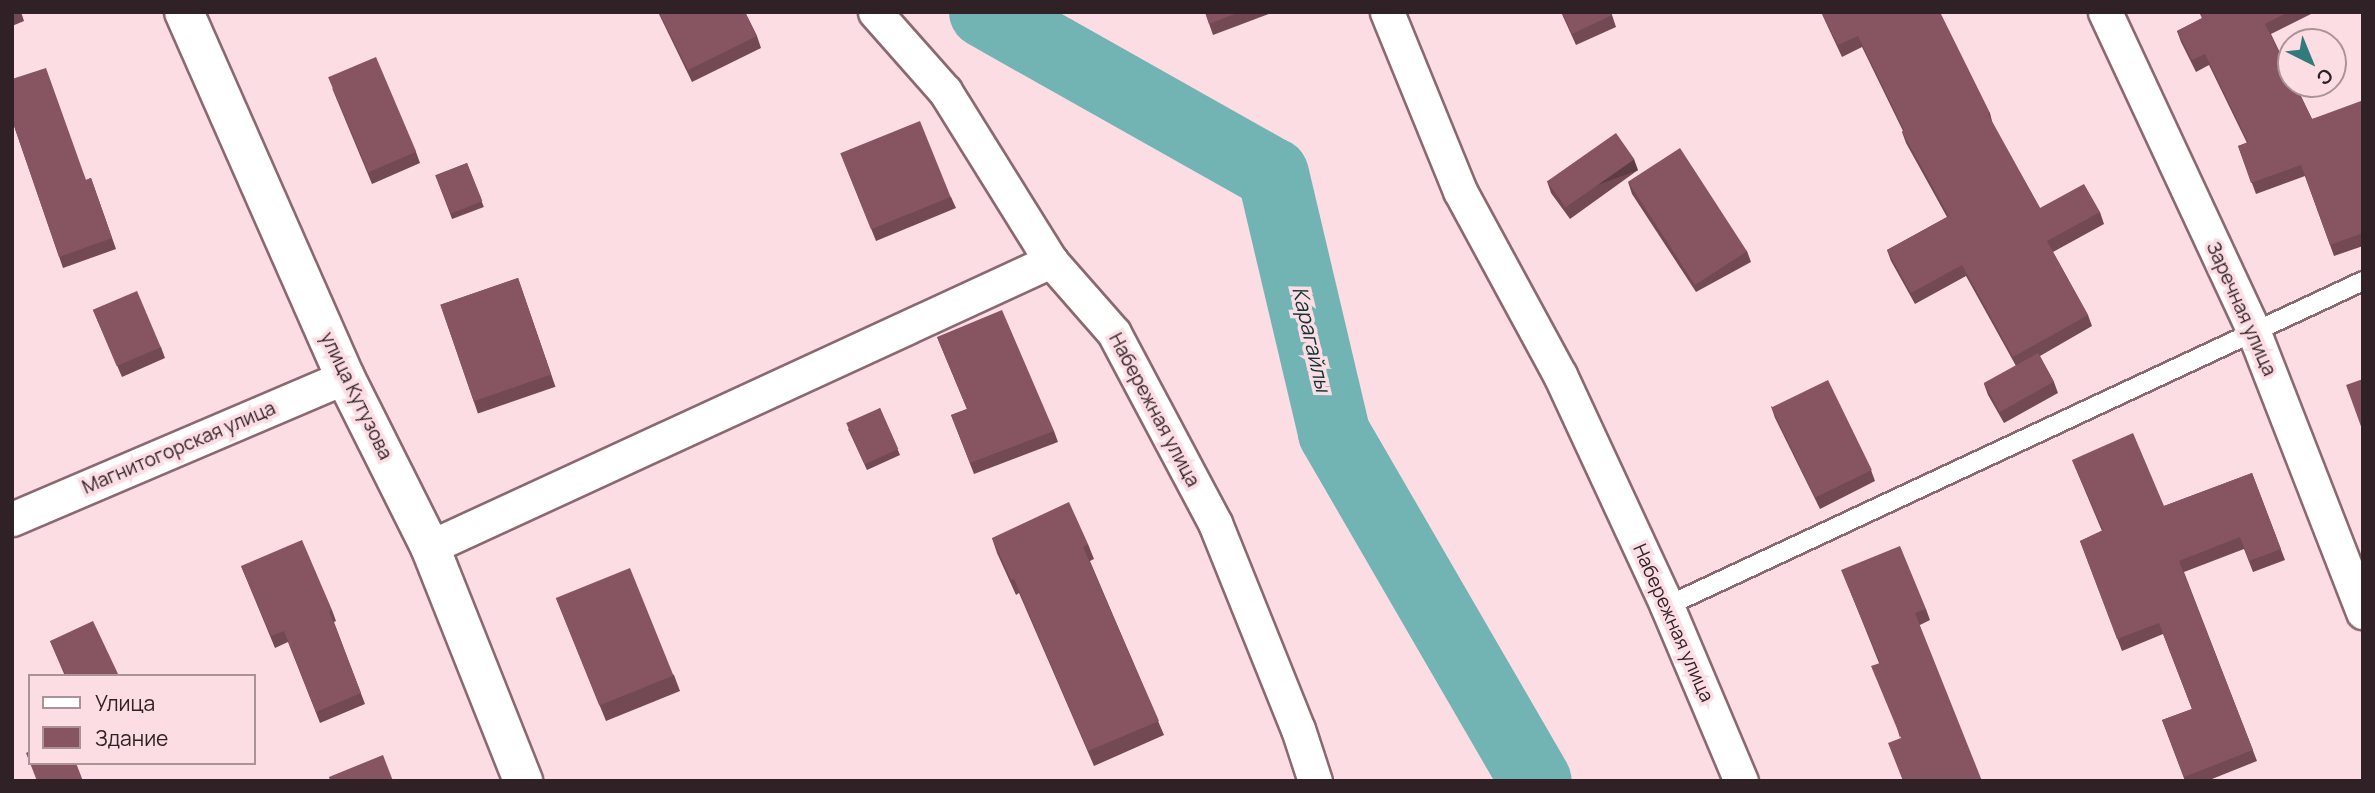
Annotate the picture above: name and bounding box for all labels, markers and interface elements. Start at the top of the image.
north arrow [2277,28,2347,98]
text: С [2311,63,2339,91]
street label: Заречная улица [2201,238,2281,380]
water label: Карагайлы [1288,284,1336,394]
street label: улица Кутузова [315,329,397,463]
street label: Набережная улица [1104,329,1204,491]
street label: Магнитогорская улица [79,397,279,499]
street label: Набережная улица [1628,540,1718,706]
legend [28,674,256,765]
text: Улица [95,689,155,717]
text: Здание [95,724,168,752]

